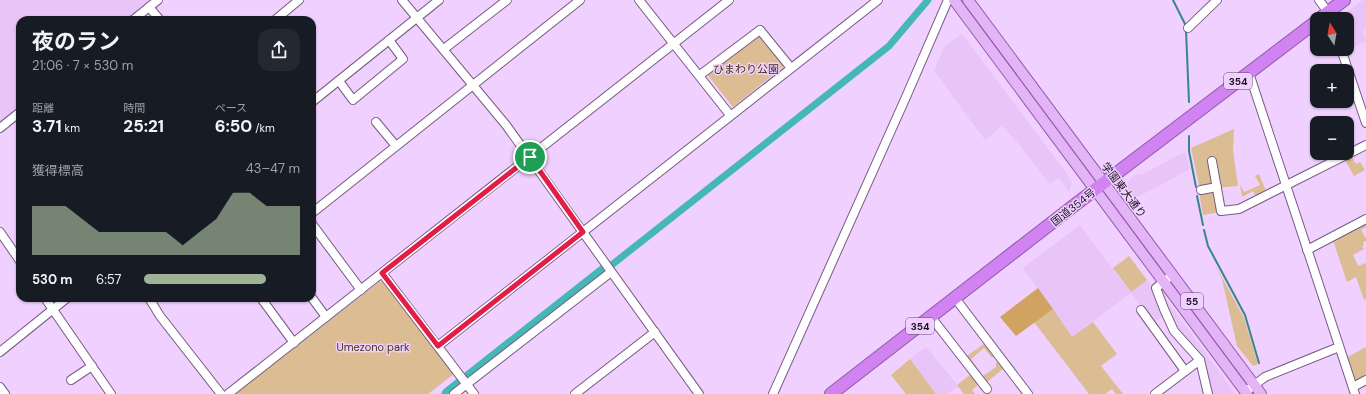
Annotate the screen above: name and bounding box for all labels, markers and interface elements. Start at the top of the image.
north arrow [1310,12,1354,56]
map controls [1310,12,1354,160]
text: 夜のラン [32,27,120,56]
button: share [258,29,300,71]
text: 21:06 · 7 × 530 m [32,57,133,74]
park label: ひまわり公園 [713,62,779,76]
button: + [1310,64,1354,108]
road number: 354 [1224,73,1252,89]
text: 距離 [32,101,54,115]
text: 時間 [123,101,145,115]
text: ペース [215,101,247,115]
text: 3.71 [32,115,62,137]
text: 25:21 [123,115,164,137]
text: 6:50 [215,115,252,137]
button: − [1310,116,1354,160]
text: km [62,121,80,135]
text: /km [252,121,275,135]
pin [513,140,547,174]
icon: arrive [519,146,541,168]
street label: 学園東大通り [1099,159,1149,221]
text: 43–47 m [246,160,300,177]
text: 獲得標高 [32,162,84,179]
street label: 国道354号 [1048,185,1098,229]
text: 530 m [32,271,72,288]
text: 6:57 [96,271,121,288]
road number: 55 [1181,293,1203,309]
road number: 354 [906,318,934,334]
park label: Umezono park [336,340,410,354]

